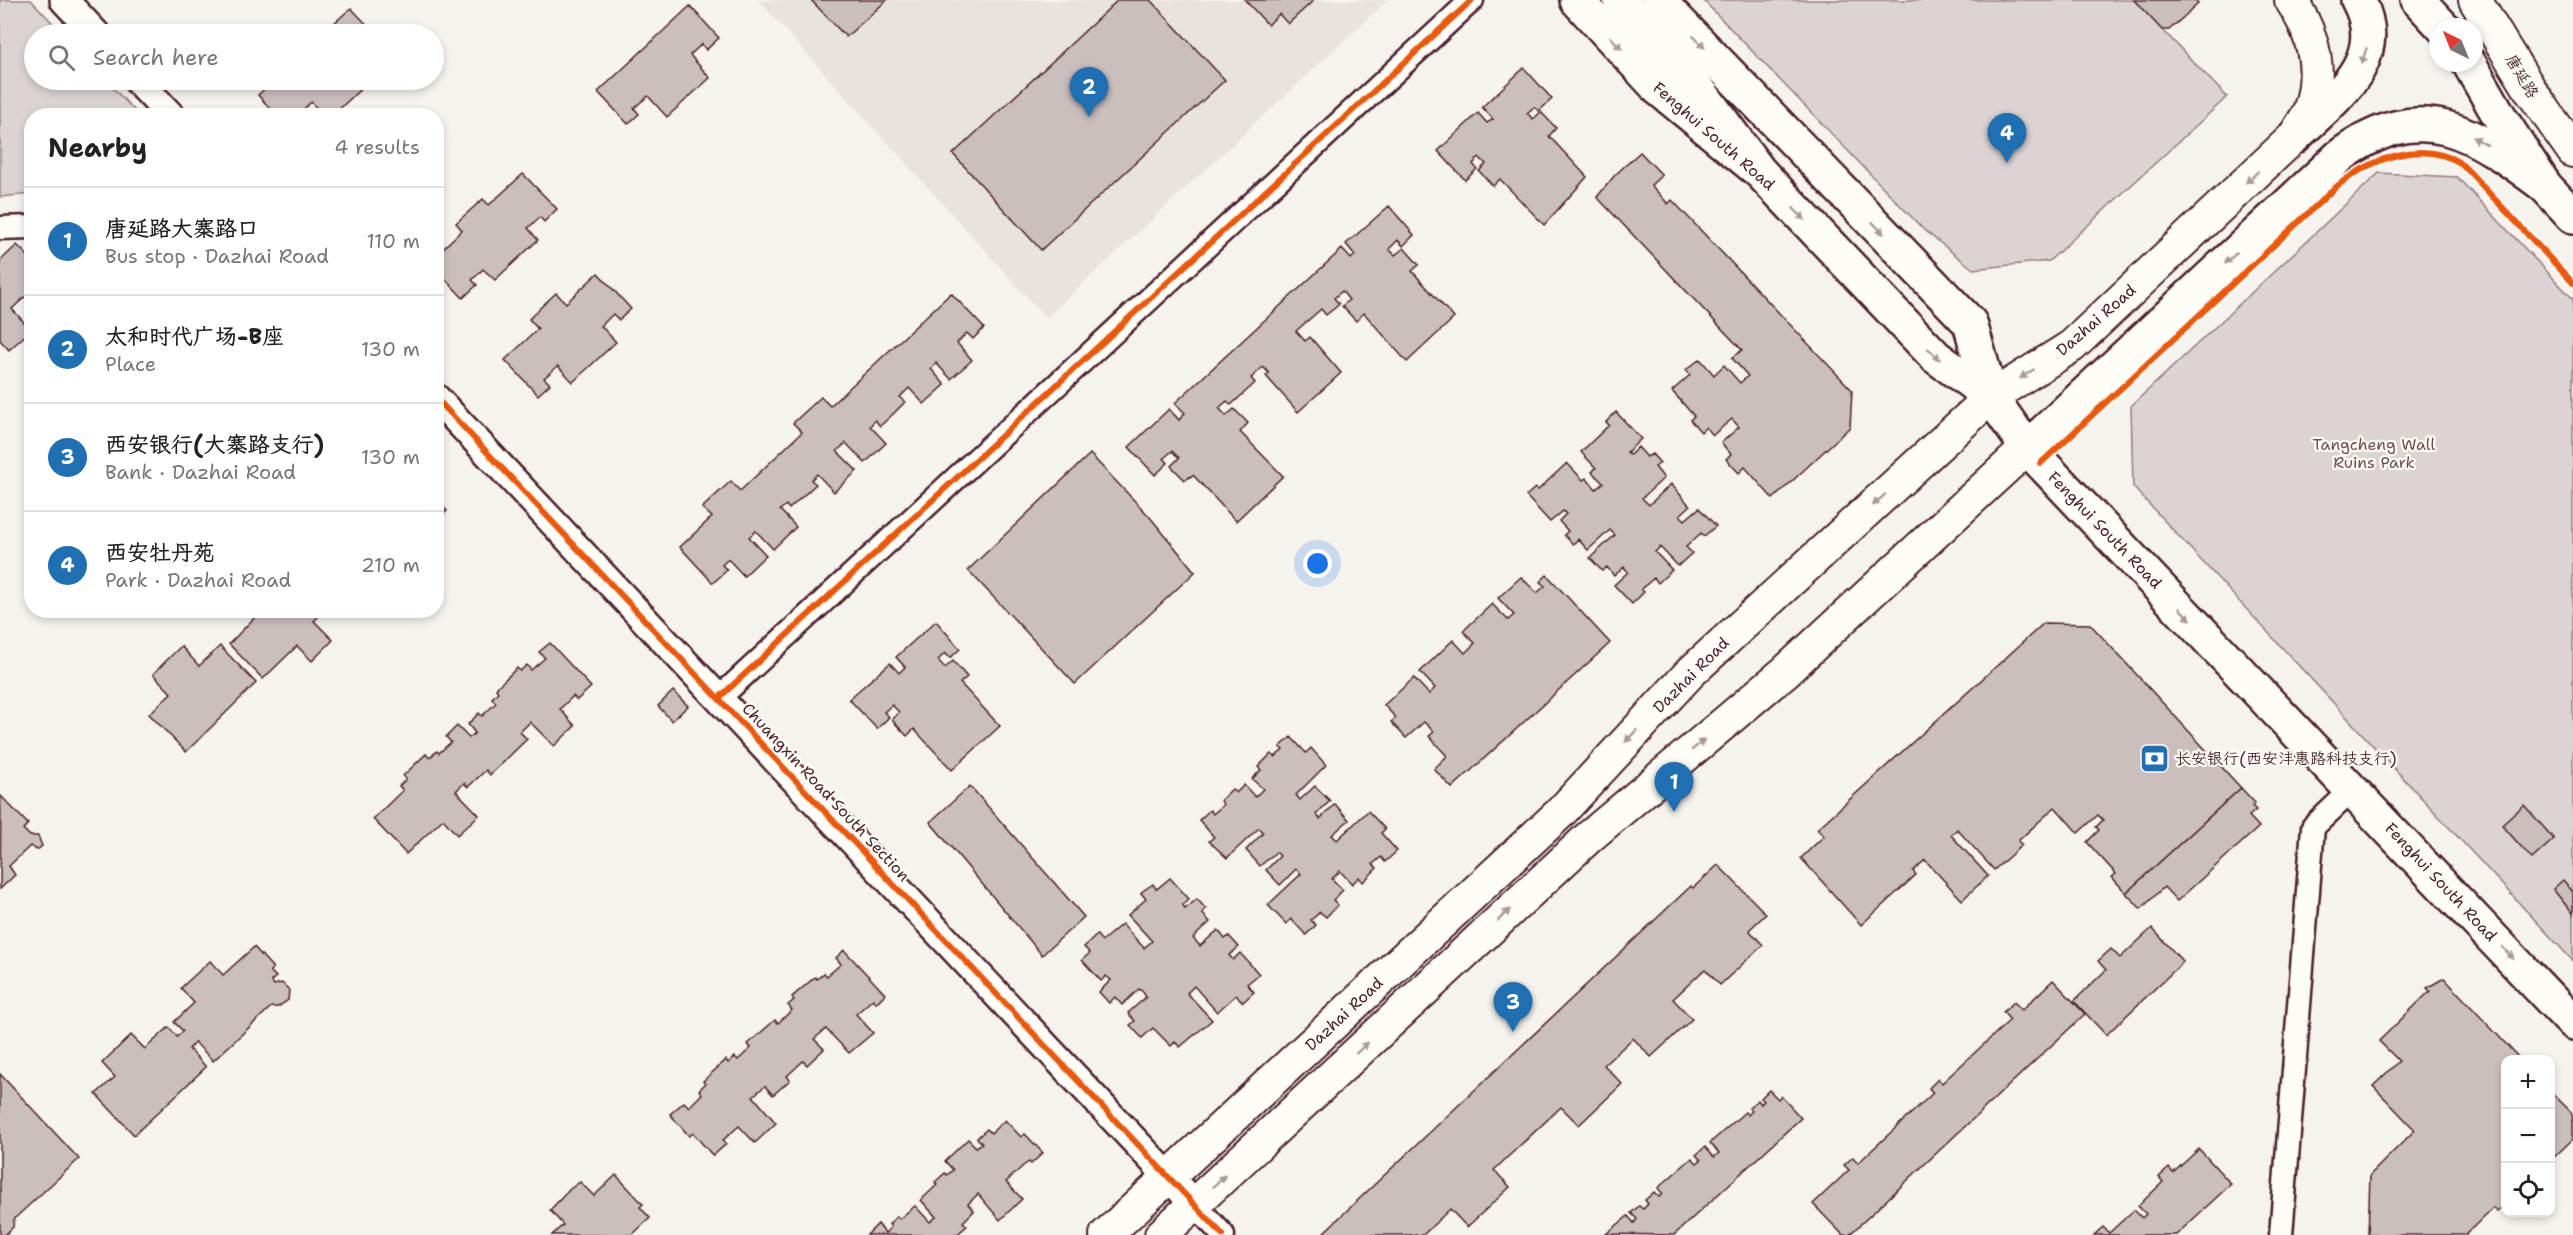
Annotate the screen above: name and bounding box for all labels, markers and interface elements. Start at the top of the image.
north arrow [2429,18,2483,72]
search box [24,24,444,90]
one-way arrow [1609,35,1622,50]
one-way arrow [1692,35,1706,50]
icon: search [45,41,78,74]
text: Search here [93,43,219,72]
one-way arrow [2358,47,2368,65]
street label: 唐延路 [2501,50,2543,102]
pin: 2 [1070,68,1108,117]
street label: Fenghui South Road [1649,77,1779,195]
pin: 4 [1988,114,2026,163]
text: Nearby [48,130,147,165]
text: 4 results [334,134,420,160]
one-way arrow [2471,136,2488,146]
one-way arrow [2244,170,2259,184]
one-way arrow [1792,206,1806,221]
text: 唐延路大寨路口 [105,214,259,243]
one-way arrow [1871,220,1885,235]
text: 1 [63,228,72,254]
text: 110 m [366,228,420,254]
text: Bus stop · Dazhai Road [105,243,329,269]
one-way arrow [2225,251,2239,265]
street label: Dazhai Road [2052,280,2140,360]
text: 太和时代广场-B座 [105,322,284,351]
text: 2 [61,336,75,362]
text: 130 m [361,336,420,362]
one-way arrow [1926,347,1941,360]
text: Place [105,351,156,377]
one-way arrow [2019,369,2035,380]
text: 西安银行(大寨路支行) [105,430,324,459]
park label: Tangcheng Wall Ruins Park [2313,434,2436,473]
text: 3 [61,444,75,470]
text: 130 m [361,444,420,470]
text: Bank · Dazhai Road [105,459,296,485]
street label: Fenghui South Road [2044,467,2166,593]
one-way arrow [1871,493,1886,507]
text: 西安牡丹苑 [105,538,215,567]
your location [1303,549,1332,578]
text: 4 [61,552,75,578]
text: 210 m [361,552,420,578]
text: Park · Dazhai Road [105,567,291,593]
one-way arrow [2178,606,2191,621]
street label: Dazhai Road [1649,633,1733,717]
street label: Chuangxin Road South Section [738,698,915,886]
one-way arrow [1625,729,1639,743]
one-way arrow [1690,739,1705,752]
bank icon: 长安银行(西安沣惠路科技支行) [2138,742,2170,774]
place label: 长安银行(西安沣惠路科技支行) [2175,748,2397,769]
pin: 1 [1654,762,1694,812]
street label: Fenghui South Road [2380,818,2502,946]
one-way arrow [1497,908,1512,922]
one-way arrow [2500,946,2514,960]
street label: Dazhai Road [1301,972,1387,1056]
pin: 3 [1494,982,1532,1032]
one-way arrow [1354,1041,1369,1055]
map controls [2501,1055,2555,1217]
button: + [2501,1055,2555,1109]
button: − [2501,1109,2555,1163]
button: locate [2501,1163,2555,1217]
one-way arrow [1211,1175,1226,1188]

